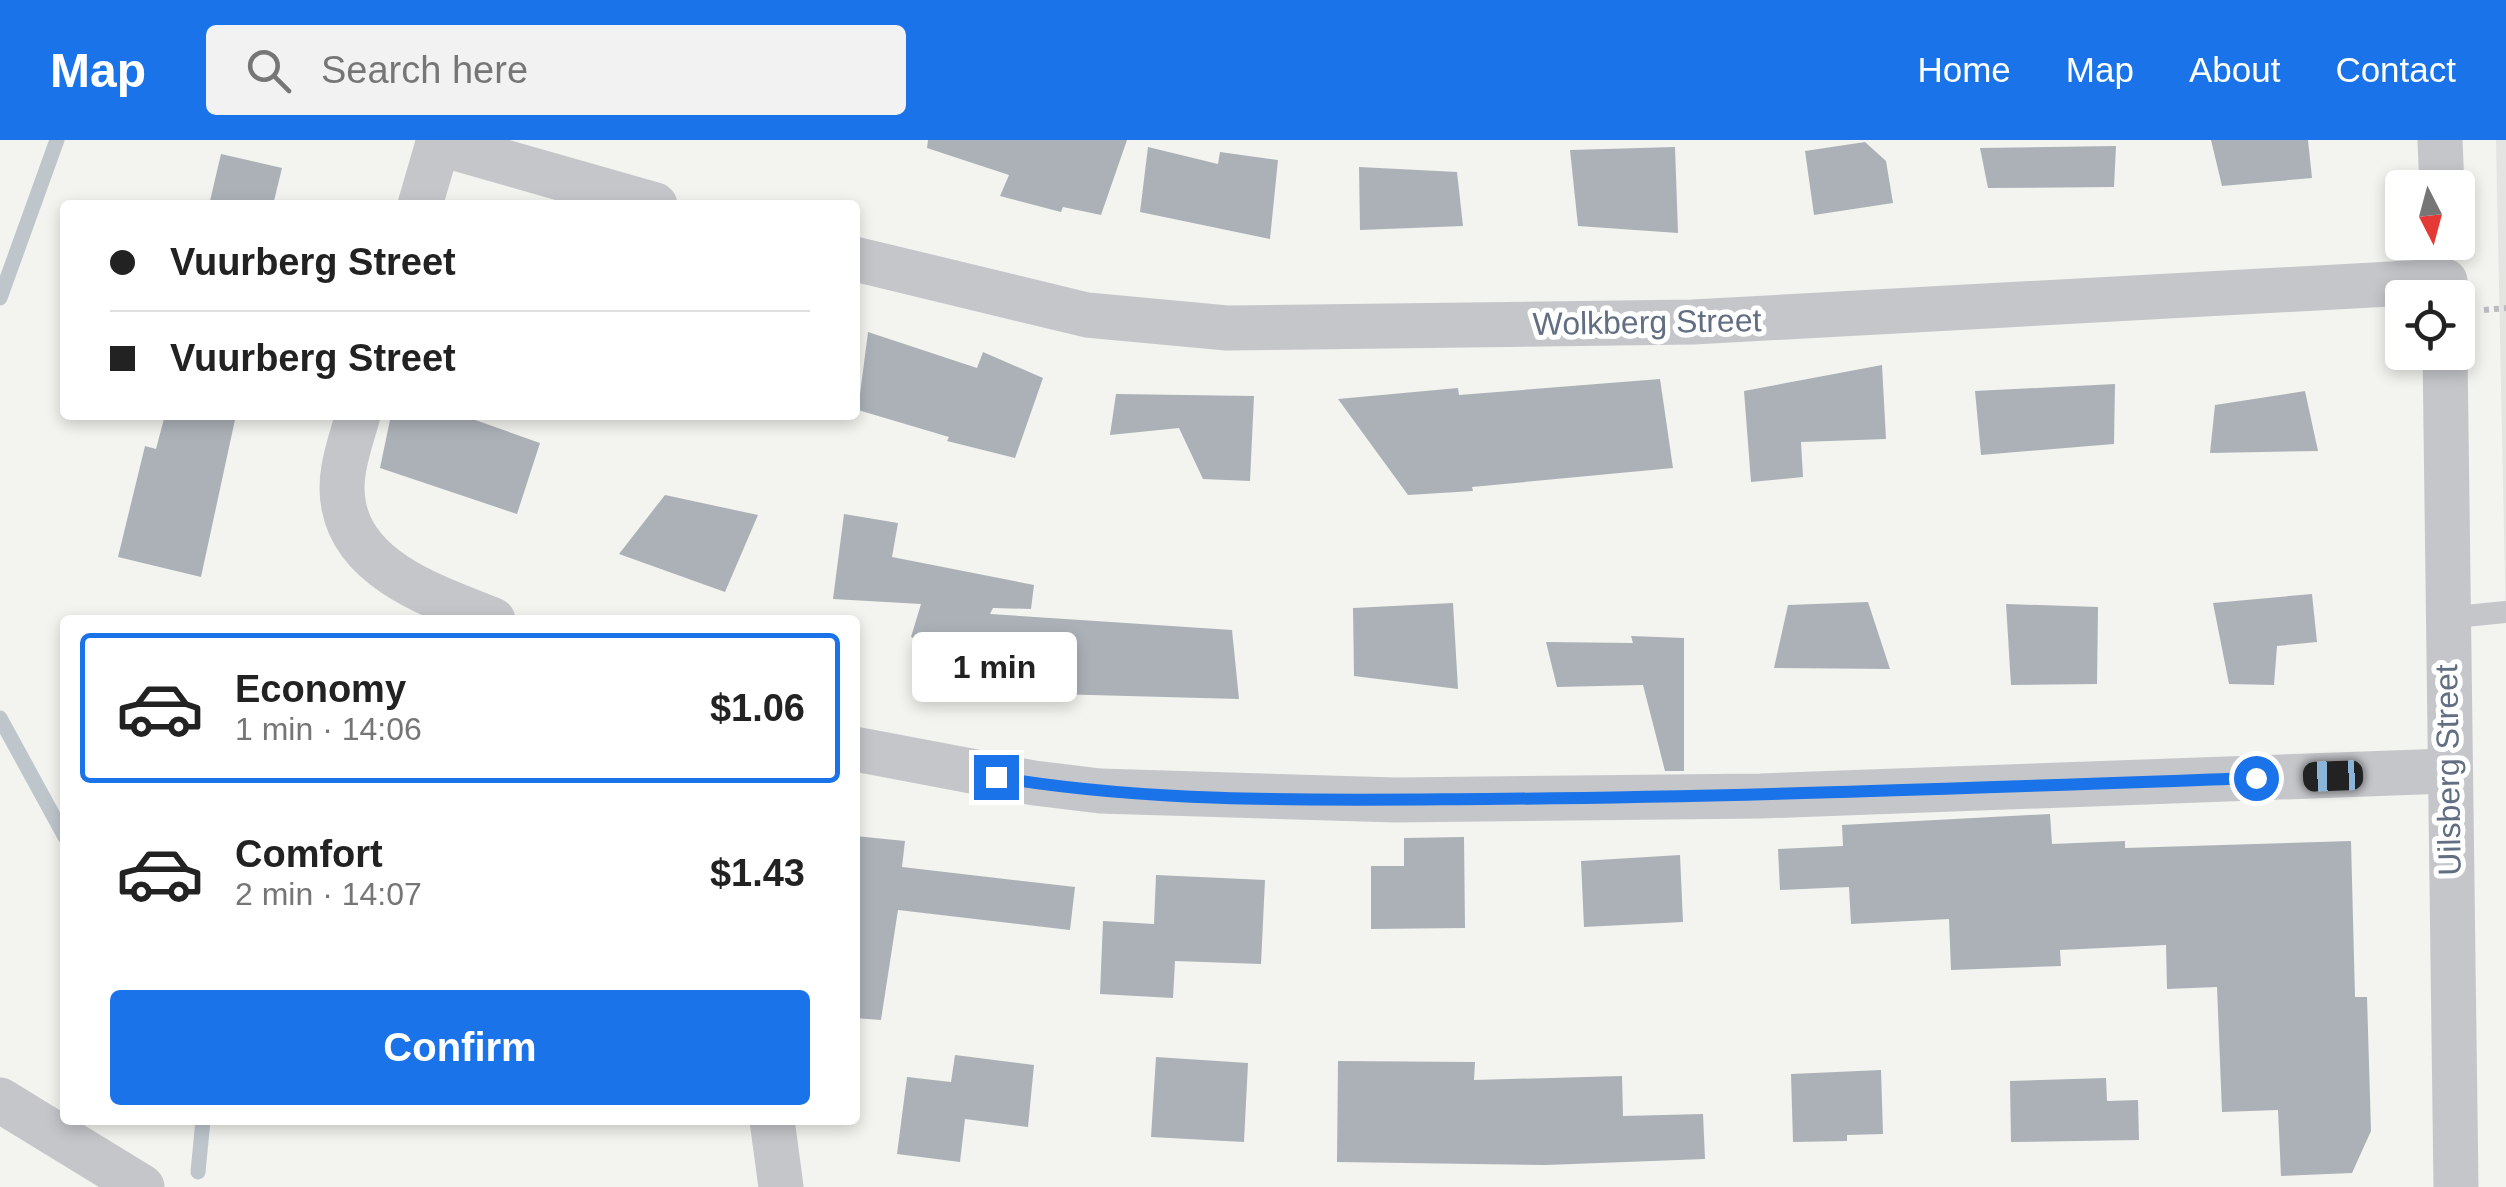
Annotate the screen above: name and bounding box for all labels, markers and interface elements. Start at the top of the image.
search box [206,25,906,115]
icon: search [241,43,296,98]
text: Map [50,44,146,97]
text: Search here [321,49,528,91]
text: Home [1917,50,2011,89]
text: Map [2066,50,2134,89]
text: About [2189,50,2280,89]
text: Contact [2335,50,2456,89]
north arrow [2385,170,2475,260]
map controls [2385,170,2475,370]
text: Vuurberg Street [170,241,456,283]
button: locate [2385,280,2475,370]
street label: Wolkberg Street [1532,302,1762,342]
text: Vuurberg Street [170,337,456,379]
callout: 1 min [914,632,1078,702]
text: 1 min [953,649,1036,685]
icon: car [115,663,205,753]
street label: Uilsberg Street [2428,664,2468,876]
text: Economy [235,668,406,710]
text: $1.06 [710,687,805,729]
text: 1 min · 14:06 [235,711,422,747]
route end [974,755,1019,800]
route start [2234,756,2279,801]
car [2302,760,2364,792]
icon: car [115,828,205,918]
text: Comfort [235,833,383,875]
text: $1.43 [710,852,805,894]
text: 2 min · 14:07 [235,876,422,912]
button: Confirm [110,990,810,1105]

